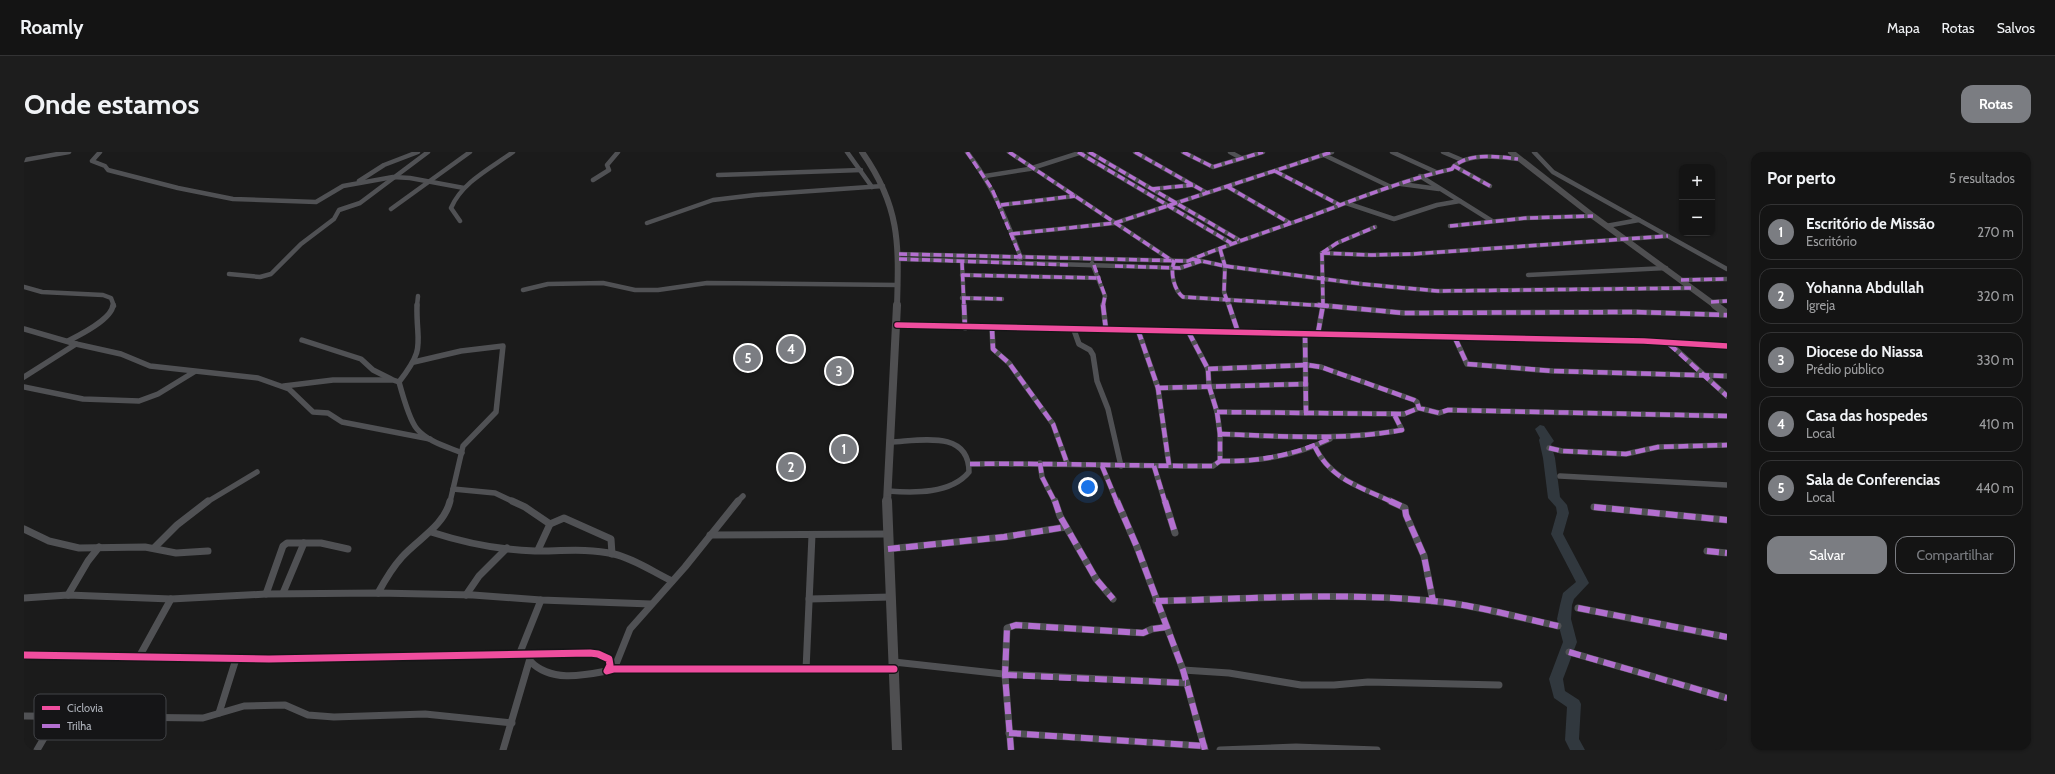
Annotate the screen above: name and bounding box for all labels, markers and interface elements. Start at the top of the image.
text: Roamly [20,16,83,39]
text: Mapa [1887,19,1920,37]
text: Rotas [1942,19,1975,37]
text: Salvos [1997,19,2035,37]
button: Rotas [1961,85,2031,123]
text: Onde estamos [24,87,199,121]
map controls [1679,164,1715,236]
button: + [1679,164,1715,200]
text: Por perto [1767,168,1836,188]
text: 5 resultados [1949,170,2015,186]
button: − [1679,200,1715,236]
text: Escritório de Missão [1806,215,1935,233]
text: 1 [1779,224,1783,240]
text: 270 m [1977,224,2014,240]
text: Escritório [1806,233,1857,249]
text: Yohanna Abdullah [1806,279,1924,297]
text: 2 [1778,288,1784,304]
text: 320 m [1977,288,2014,304]
text: Igreja [1806,297,1835,313]
pin: 4 [778,334,804,364]
pin: 5 [735,343,761,373]
text: Diocese do Niassa [1806,343,1923,361]
text: 3 [1777,352,1785,368]
text: 330 m [1977,352,2014,368]
pin: 3 [826,356,852,386]
text: Prédio público [1806,361,1884,377]
text: Casa das hospedes [1806,407,1928,425]
text: 4 [1777,416,1785,432]
text: 410 m [1979,416,2014,432]
text: Local [1806,425,1835,441]
pin: 1 [831,434,857,464]
pin: 2 [778,452,804,482]
text: Sala de Conferencias [1806,471,1940,489]
your location [1078,477,1098,497]
text: 5 [1778,480,1784,496]
text: 440 m [1976,480,2014,496]
text: Local [1806,489,1835,505]
button: Salvar [1767,536,1887,574]
button: Compartilhar [1895,536,2015,574]
legend [34,694,166,740]
text: Ciclovia [67,701,104,715]
text: Trilha [67,719,92,733]

